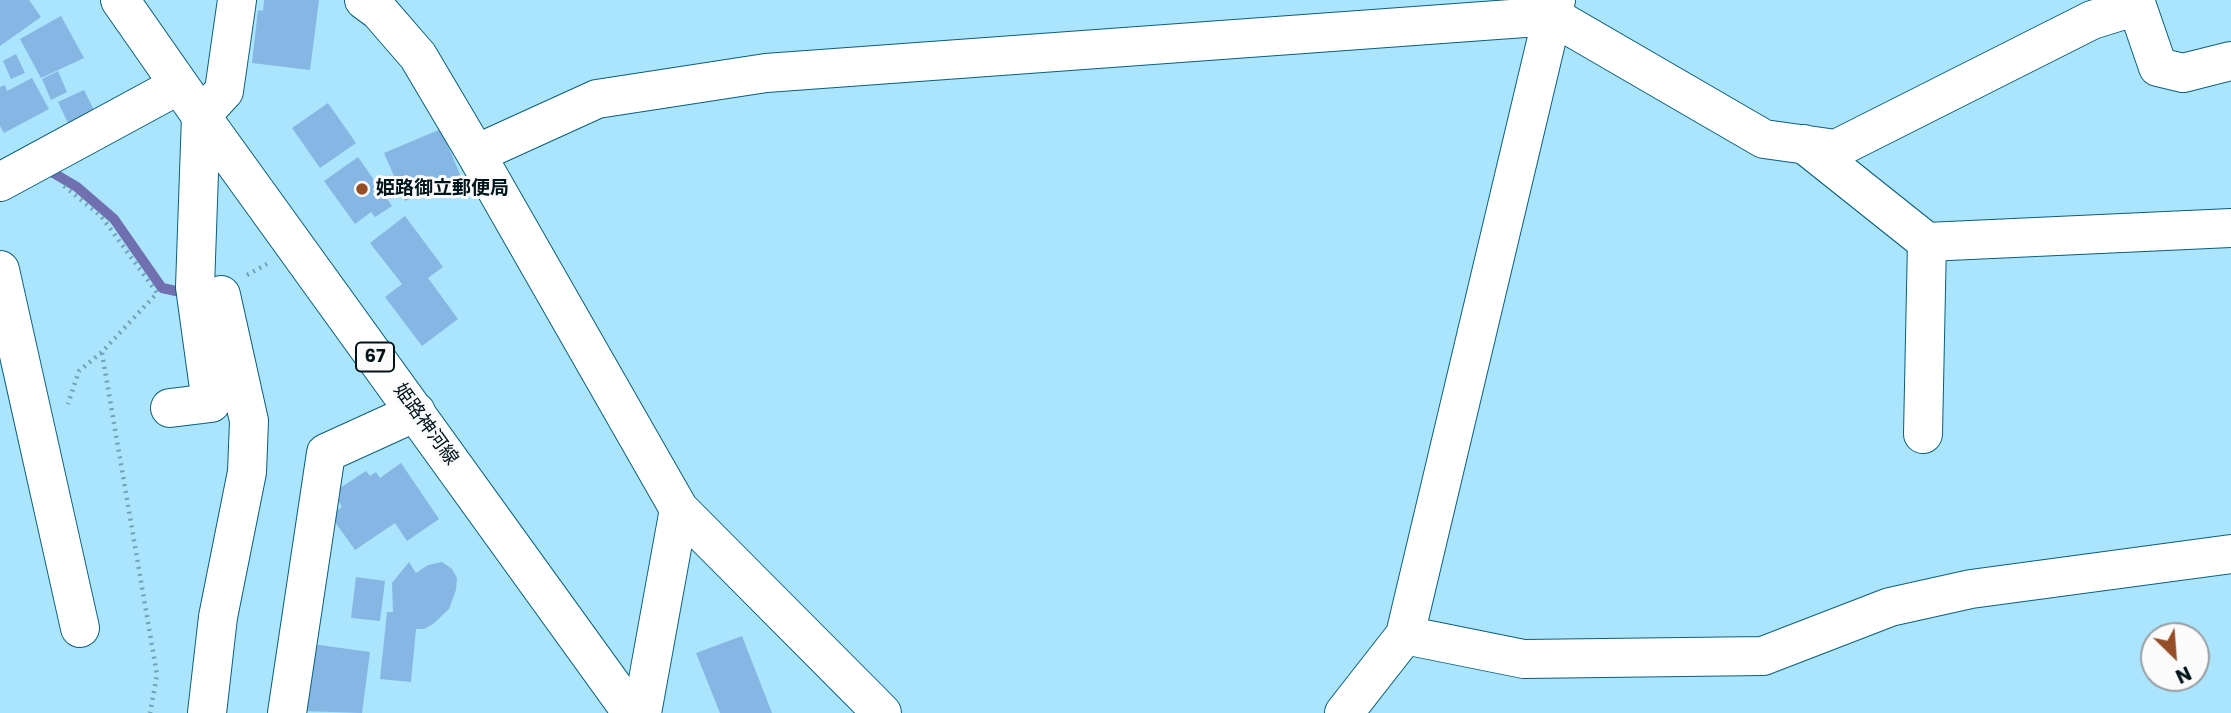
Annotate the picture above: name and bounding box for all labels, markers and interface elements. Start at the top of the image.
place label: 姫路御立郵便局 [376,178,509,200]
marker: 姫路御立郵便局 [354,181,370,197]
road number: 67 [356,342,394,372]
street label: 姫路神河線 [388,380,462,470]
north arrow [2140,622,2210,692]
text: N [2171,659,2195,690]

